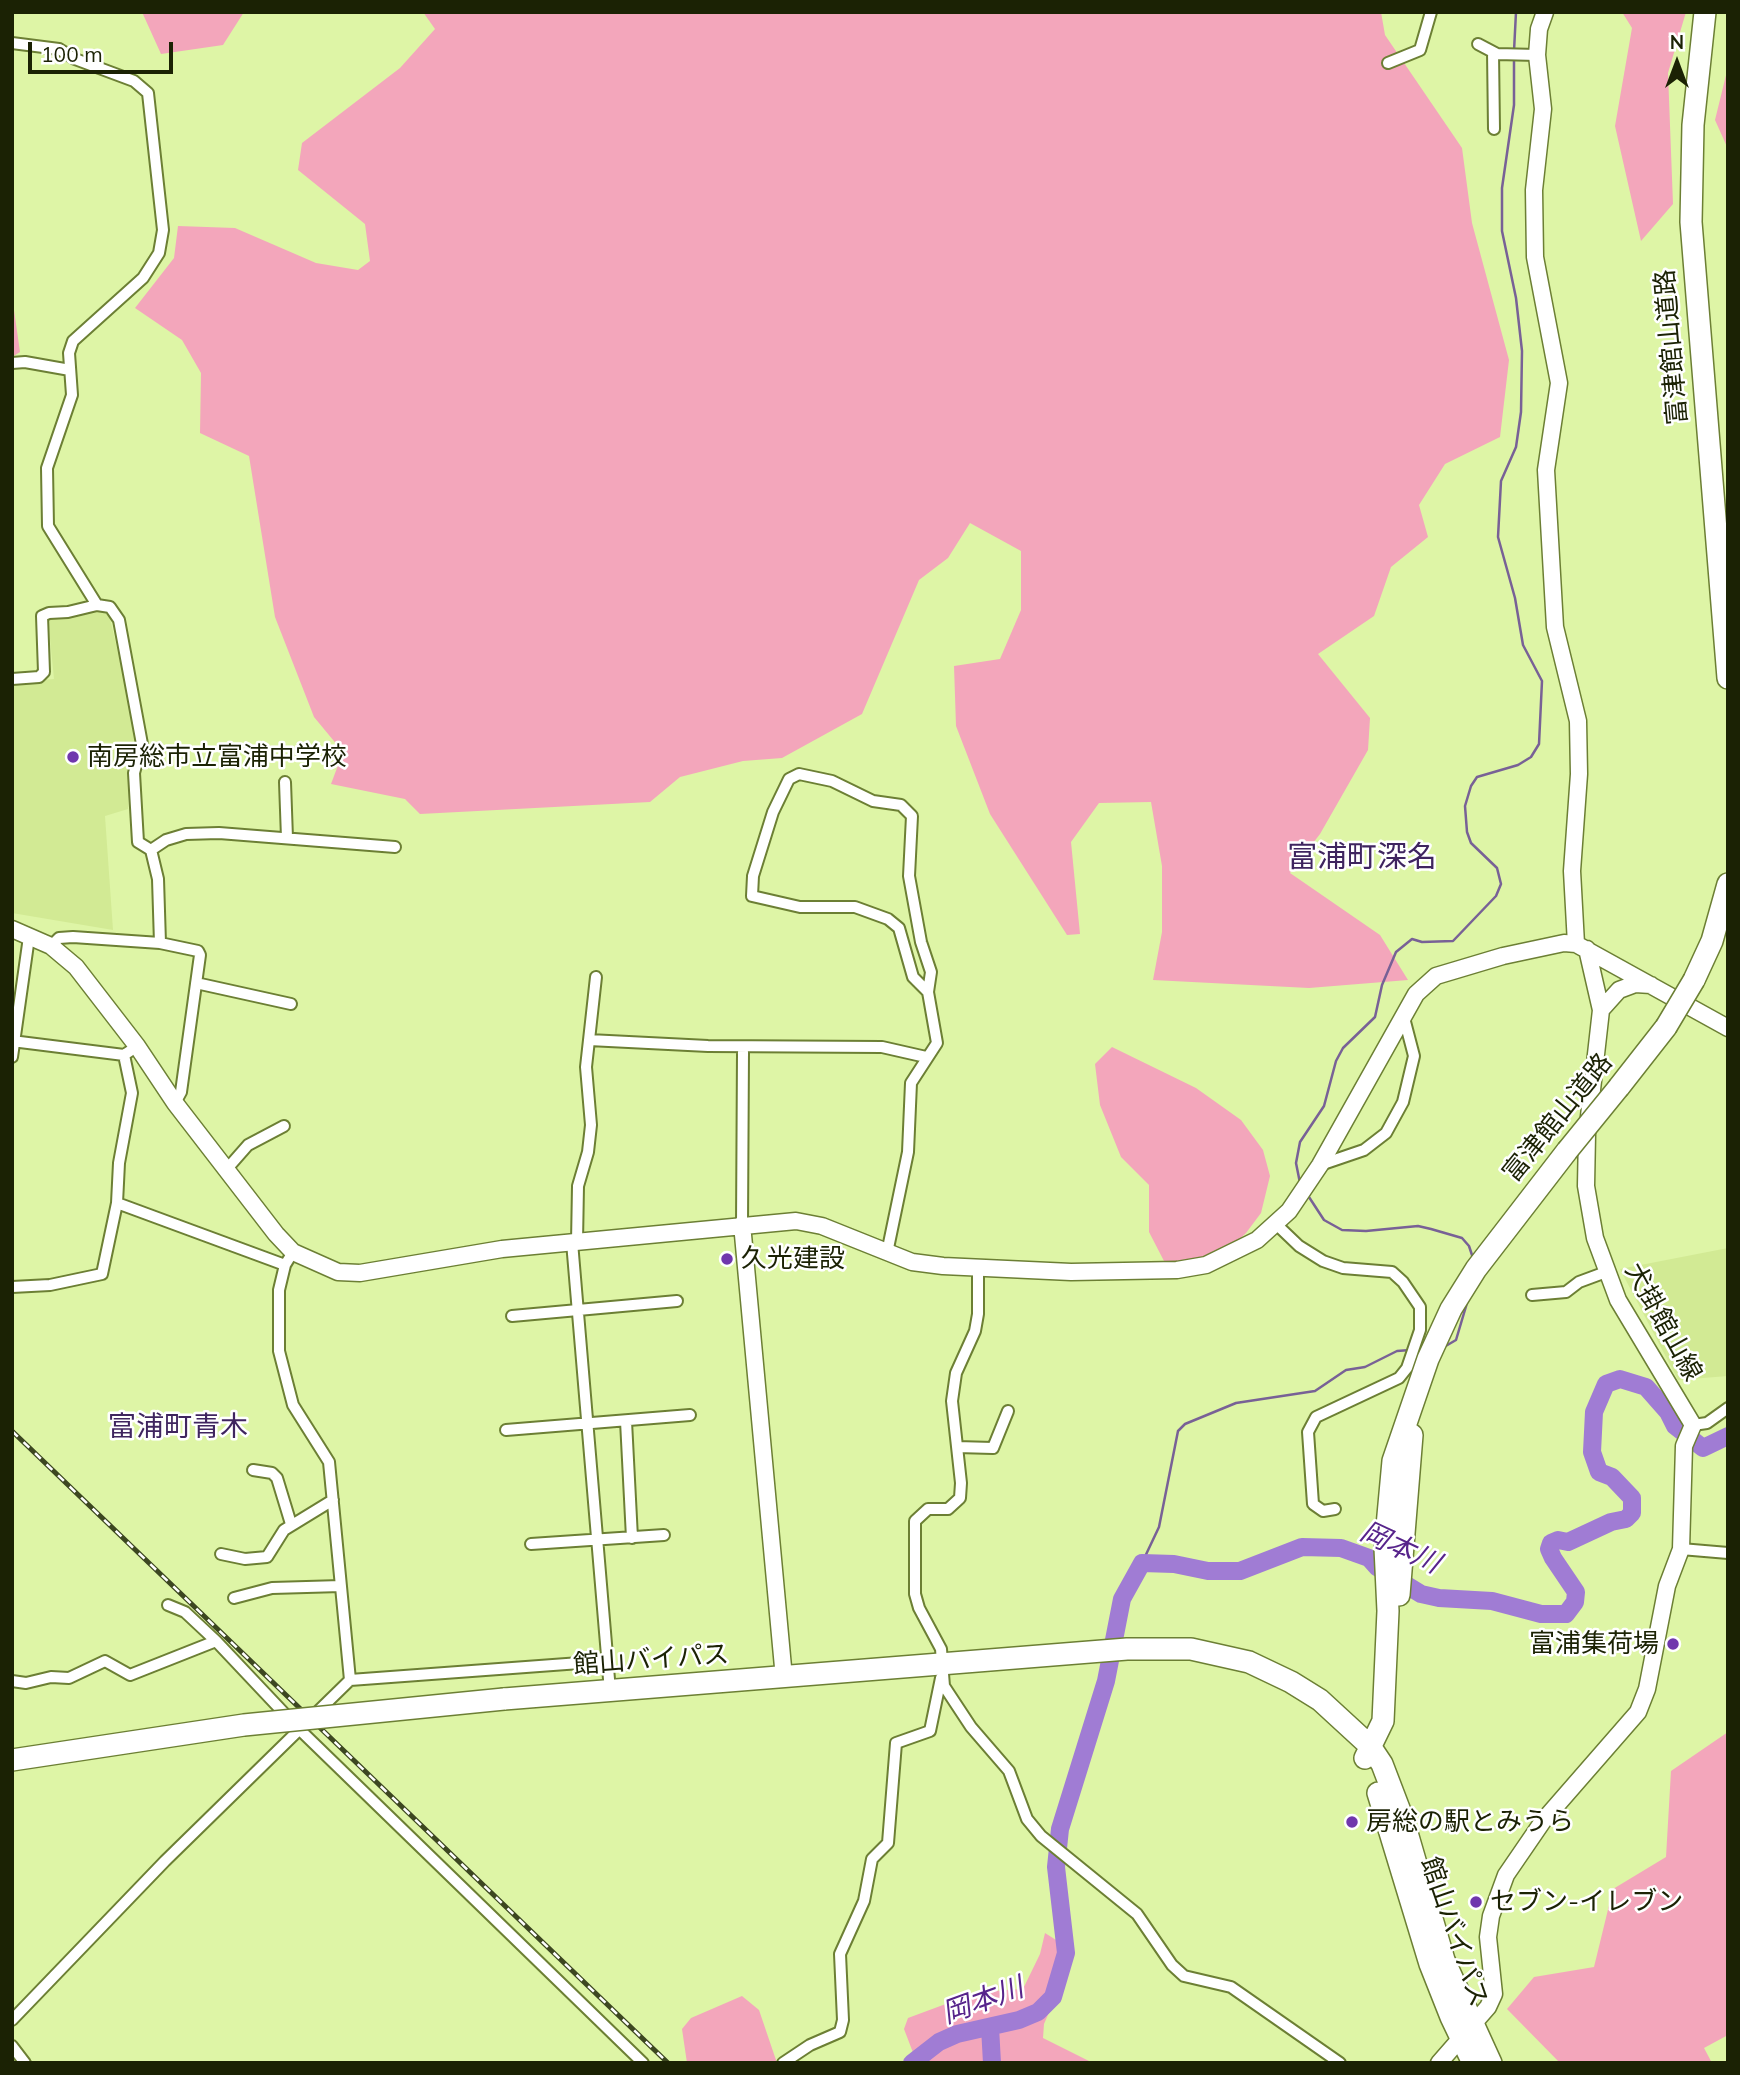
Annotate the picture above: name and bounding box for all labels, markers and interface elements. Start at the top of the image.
scale bar [32,28,177,72]
north arrow [1642,28,1712,98]
text: N [1670,30,1684,54]
text: 100 m [41,41,103,67]
street label: 富津館山道路 [1650,268,1694,426]
place label: 南房総市立富浦中学校 [87,741,347,773]
marker: 南房総市立富浦中学校 [65,749,81,765]
district label: 富浦町深名 [1287,840,1437,876]
street label: 富津館山道路 [1497,1048,1619,1188]
place label: 久光建設 [741,1243,845,1275]
marker: 久光建設 [719,1251,735,1267]
street label: 犬掛館山線 [1618,1258,1708,1386]
district label: 富浦町青木 [108,1411,248,1445]
water label: 岡本川 [1355,1515,1445,1581]
place label: 富浦集荷場 [1529,1628,1659,1660]
marker: 富浦集荷場 [1665,1636,1681,1652]
street label: 館山バイパス [572,1639,730,1681]
place label: 房総の駅とみうら [1366,1806,1574,1838]
marker: 房総の駅とみうら [1344,1814,1360,1830]
street label: 館山バイパス [1414,1853,1494,2011]
place label: セブン-イレブン [1490,1886,1683,1918]
marker: セブン-イレブン [1468,1894,1484,1910]
water label: 岡本川 [938,1971,1028,2031]

